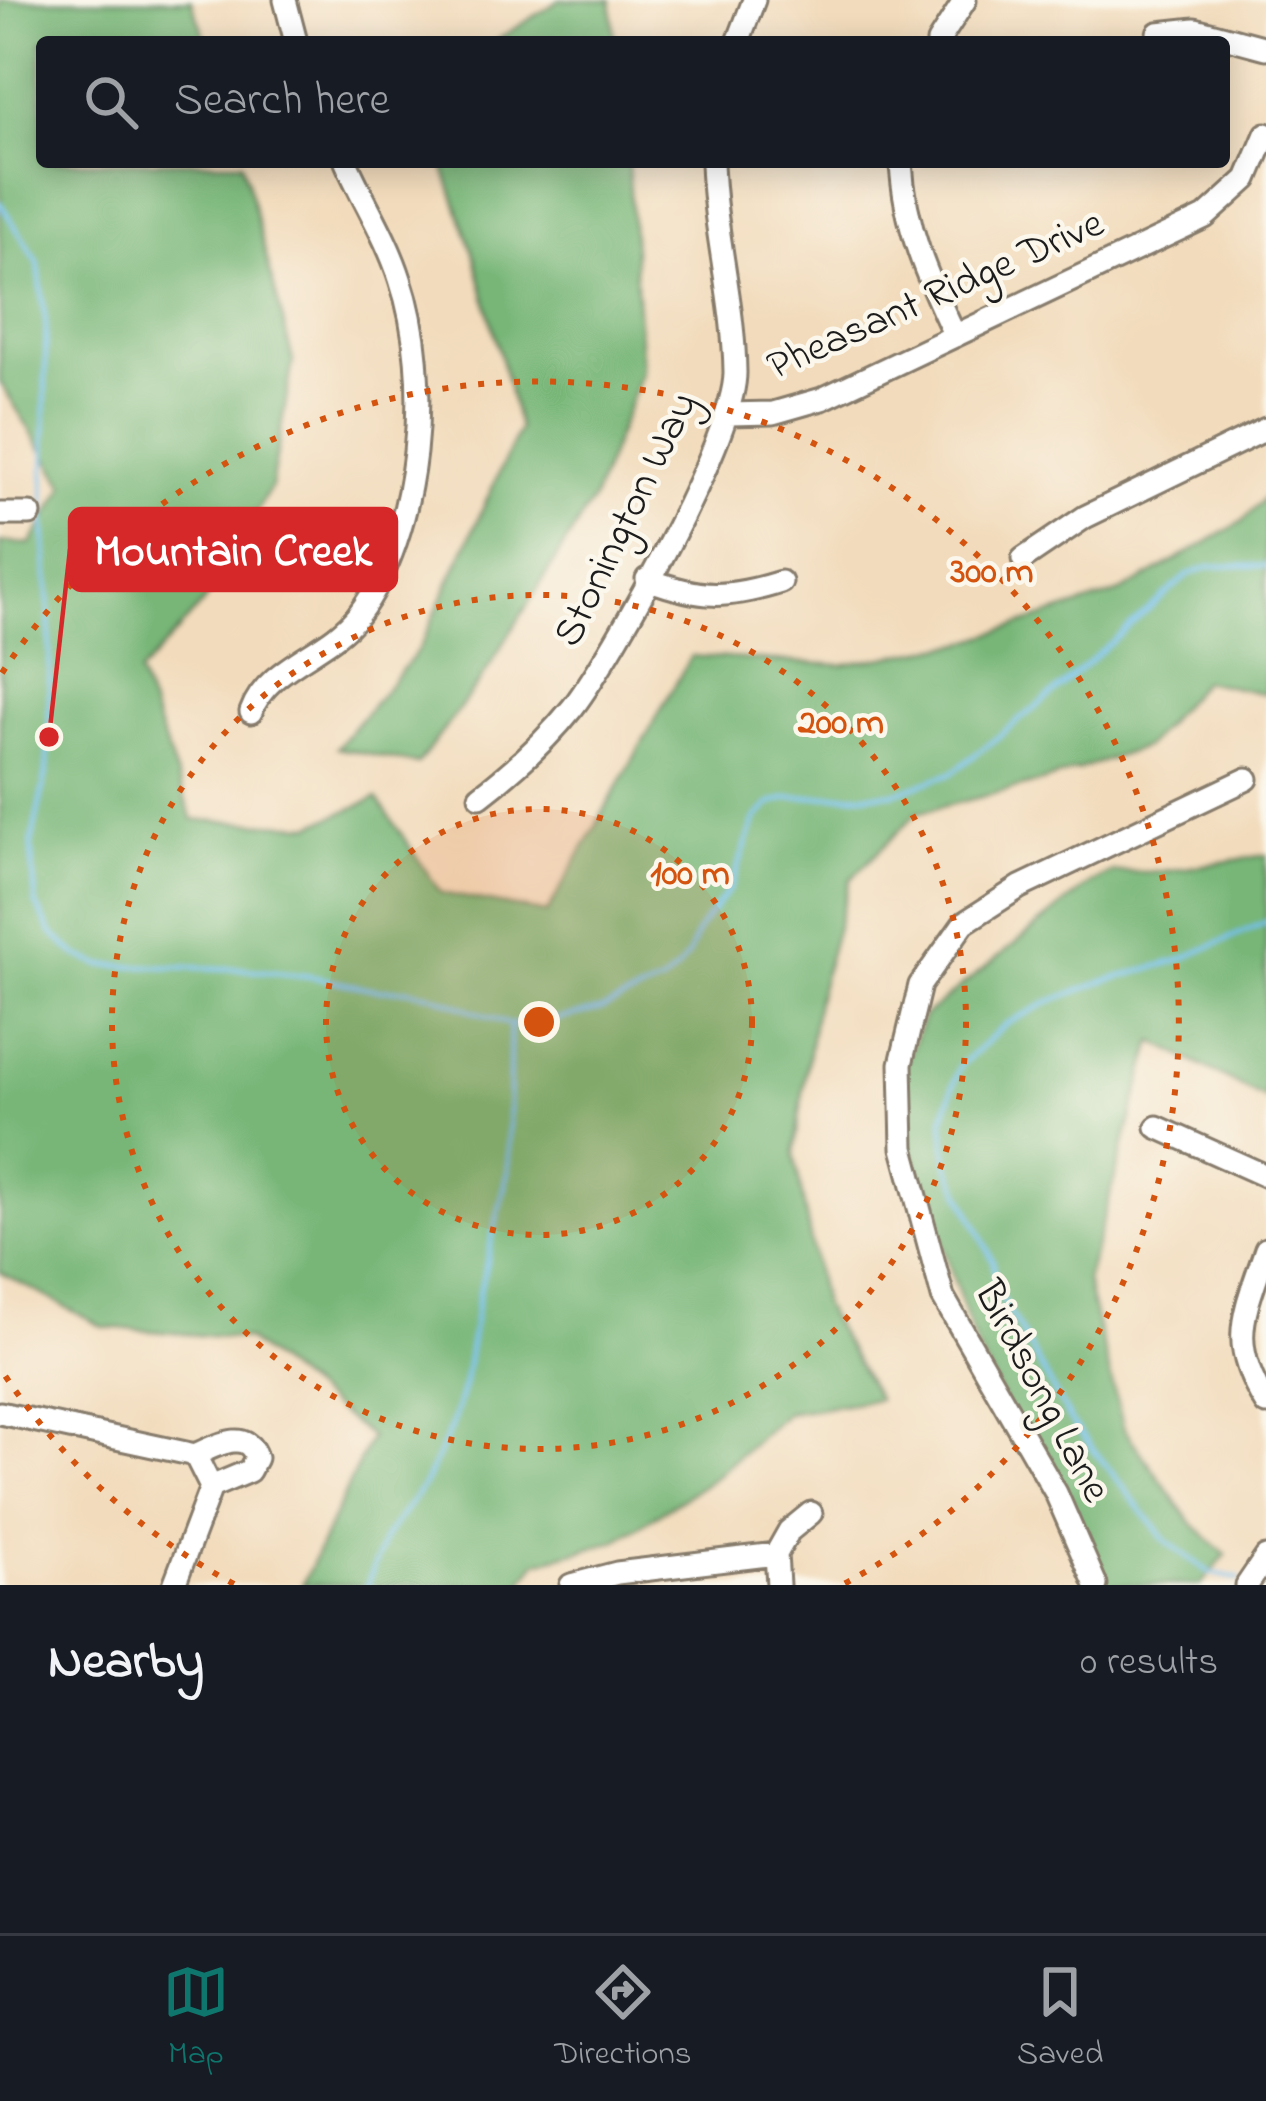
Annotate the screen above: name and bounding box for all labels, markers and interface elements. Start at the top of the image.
search box [36,36,1230,168]
icon: search [78,69,144,135]
text: Search here [174,69,390,135]
street label: Pheasant Ridge Drive [758,194,1114,398]
street label: Stonington Way [539,382,715,658]
callout: Mountain Creek [70,509,396,590]
text: Mountain Creek [94,521,373,587]
text: 300 m [950,547,1034,600]
text: 200 m [797,698,884,751]
text: 100 m [650,849,730,902]
centre of rings [518,1001,560,1043]
street label: Birdsong Lane [956,1269,1125,1514]
text: Nearby [48,1626,204,1701]
text: 0 results [1080,1635,1218,1692]
tab: Map [163,1959,229,2079]
tab: Directions [554,1959,692,2079]
tab: Saved [1017,1959,1103,2079]

